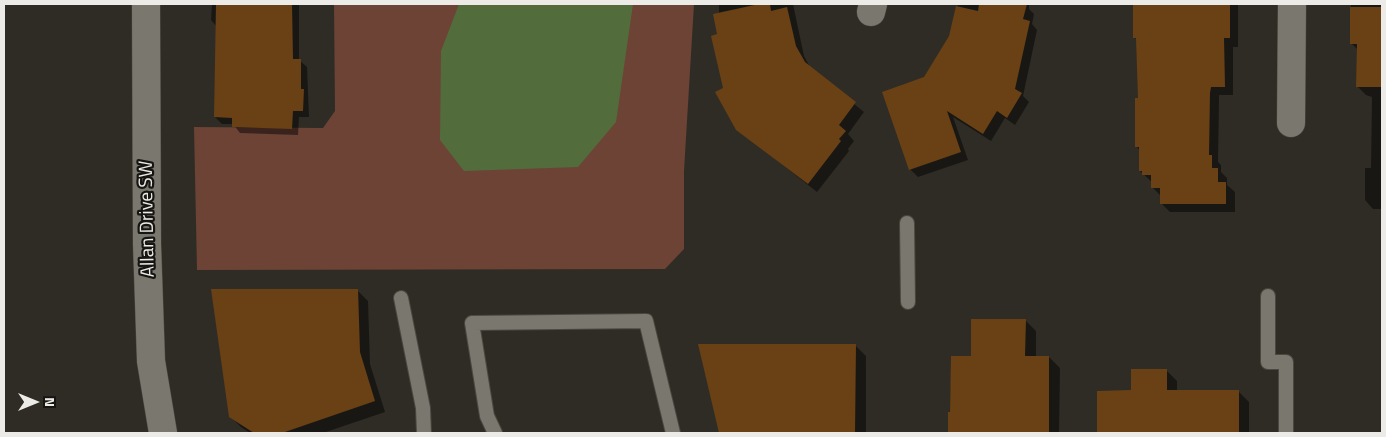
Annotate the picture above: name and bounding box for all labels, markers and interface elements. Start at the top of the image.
street label: Allan Drive SW [136,160,160,278]
north arrow [10,377,60,427]
text: N [40,397,61,407]

